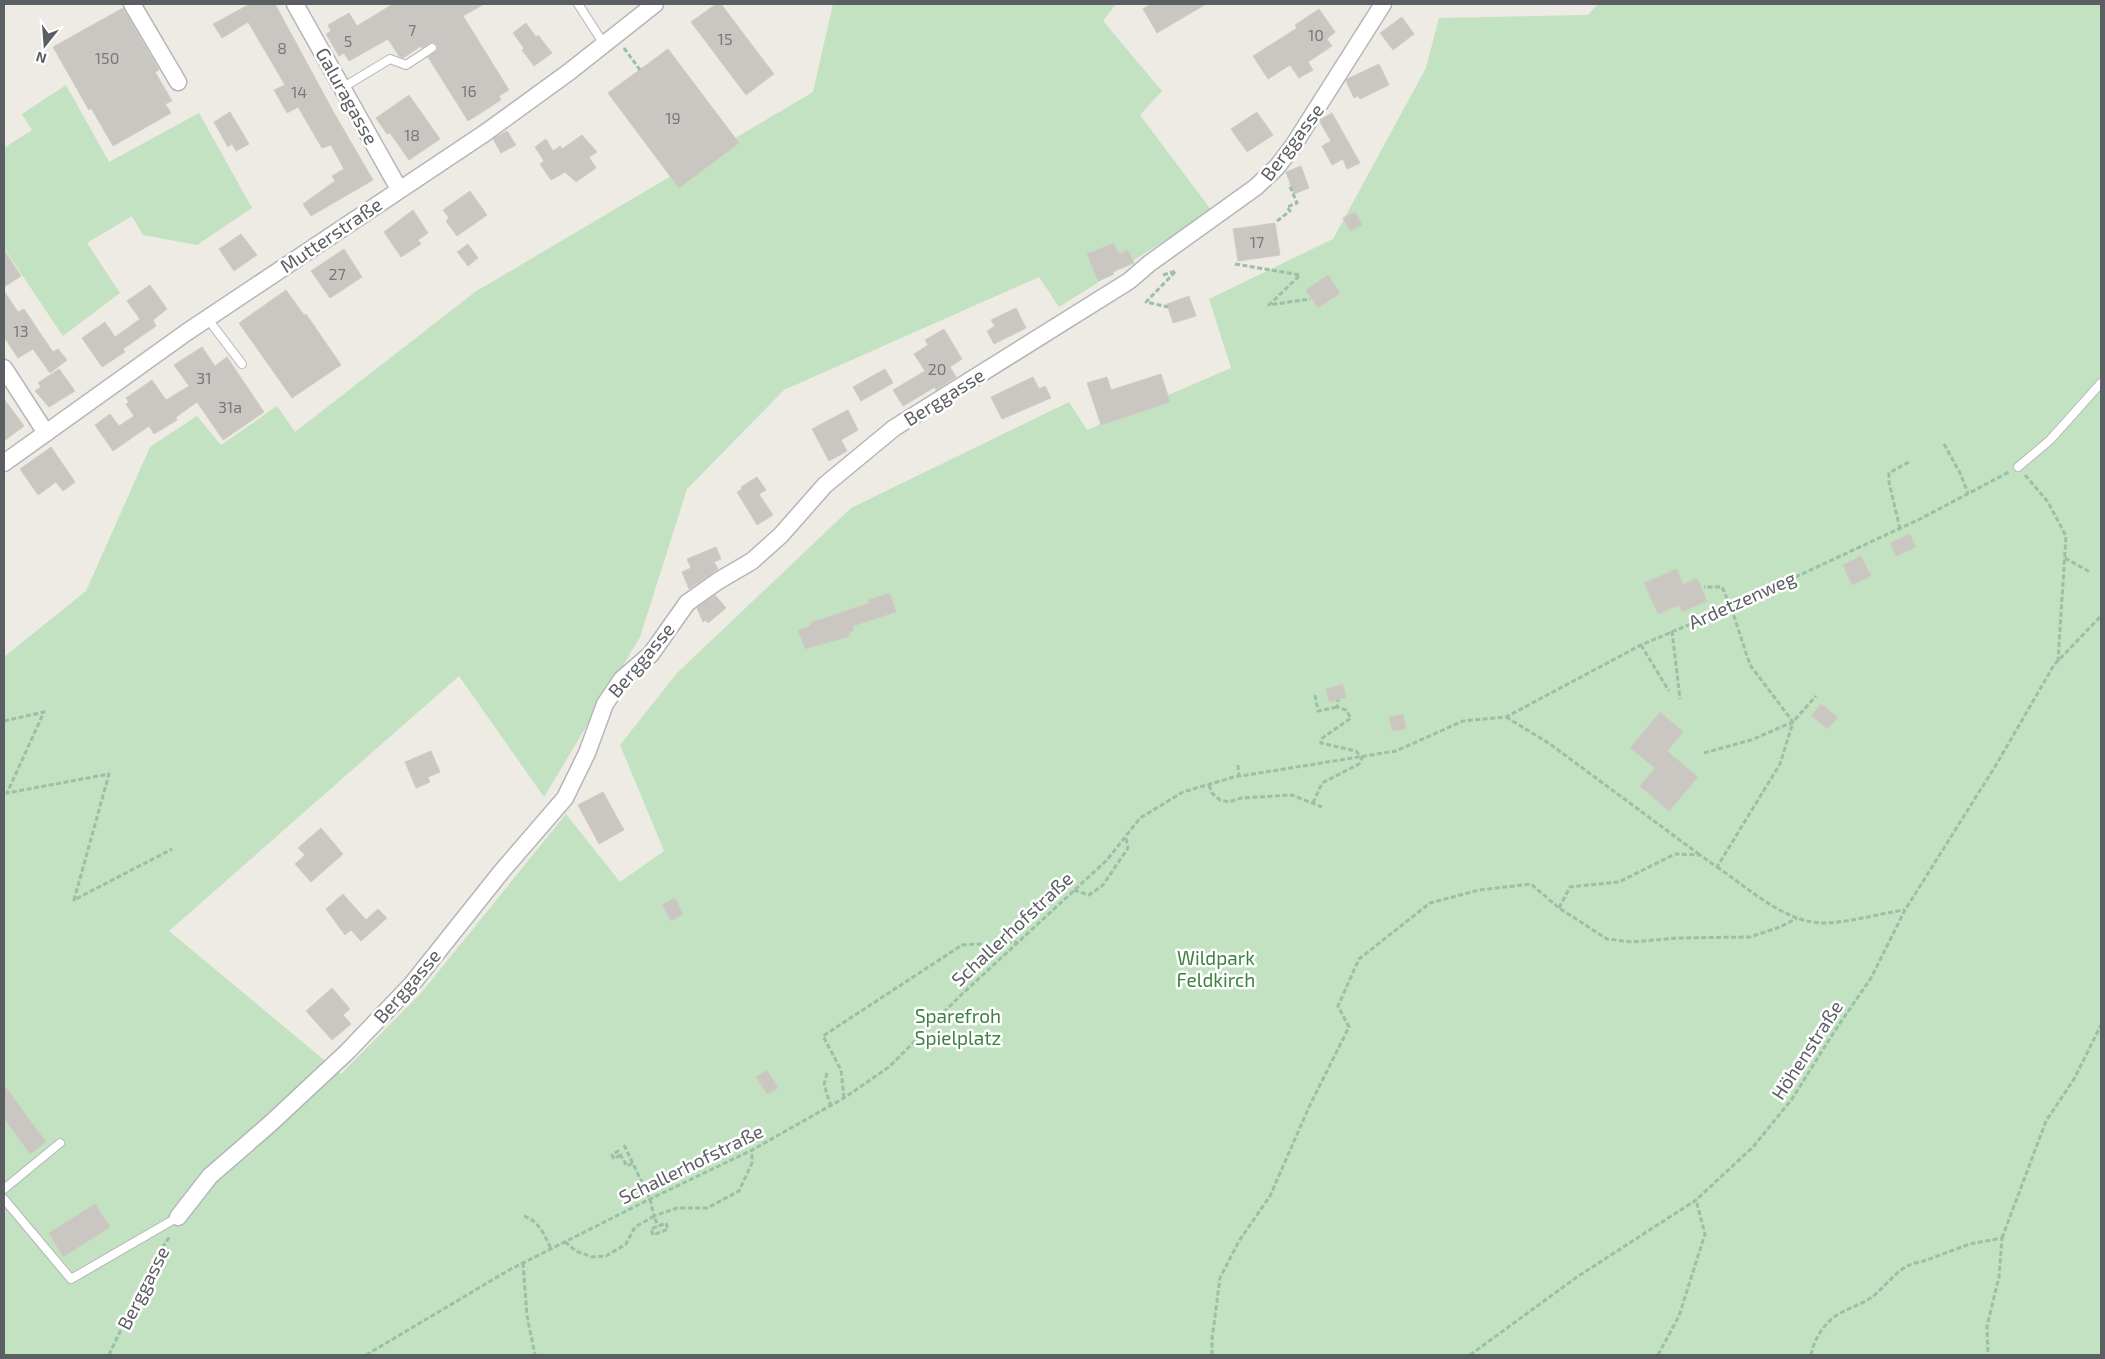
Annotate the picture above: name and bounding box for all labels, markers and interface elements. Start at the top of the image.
north arrow [20,20,70,70]
house number: 7 [408,20,416,39]
house number: 10 [1308,25,1324,44]
house number: 15 [718,29,732,48]
house number: 5 [344,31,352,50]
house number: 8 [277,38,287,57]
street label: Galuragasse [311,43,384,148]
text: N [34,48,48,68]
house number: 150 [95,48,119,67]
house number: 16 [461,81,477,100]
house number: 14 [291,82,307,101]
street label: Berggasse [1255,99,1328,185]
house number: 19 [665,108,681,127]
house number: 18 [404,125,420,144]
street label: Mutterstraße [275,192,386,277]
house number: 17 [1250,232,1264,251]
house number: 27 [328,264,346,283]
house number: 13 [13,321,29,340]
house number: 20 [928,359,946,378]
street label: Berggasse [899,363,988,430]
house number: 31 [196,368,212,387]
house number: 31a [218,397,242,416]
street label: Ardetzenweg [1685,566,1799,633]
street label: Berggasse [603,618,679,702]
street label: Schallerhofstraße [946,867,1077,991]
street label: Berggasse [368,944,445,1027]
park label: Wildpark Feldkirch [1177,946,1255,991]
street label: Höhenstraße [1766,996,1847,1104]
park label: Sparefroh Spielplatz [915,1004,1001,1049]
street label: Schallerhofstraße [615,1119,767,1208]
street label: Berggasse [112,1242,173,1333]

